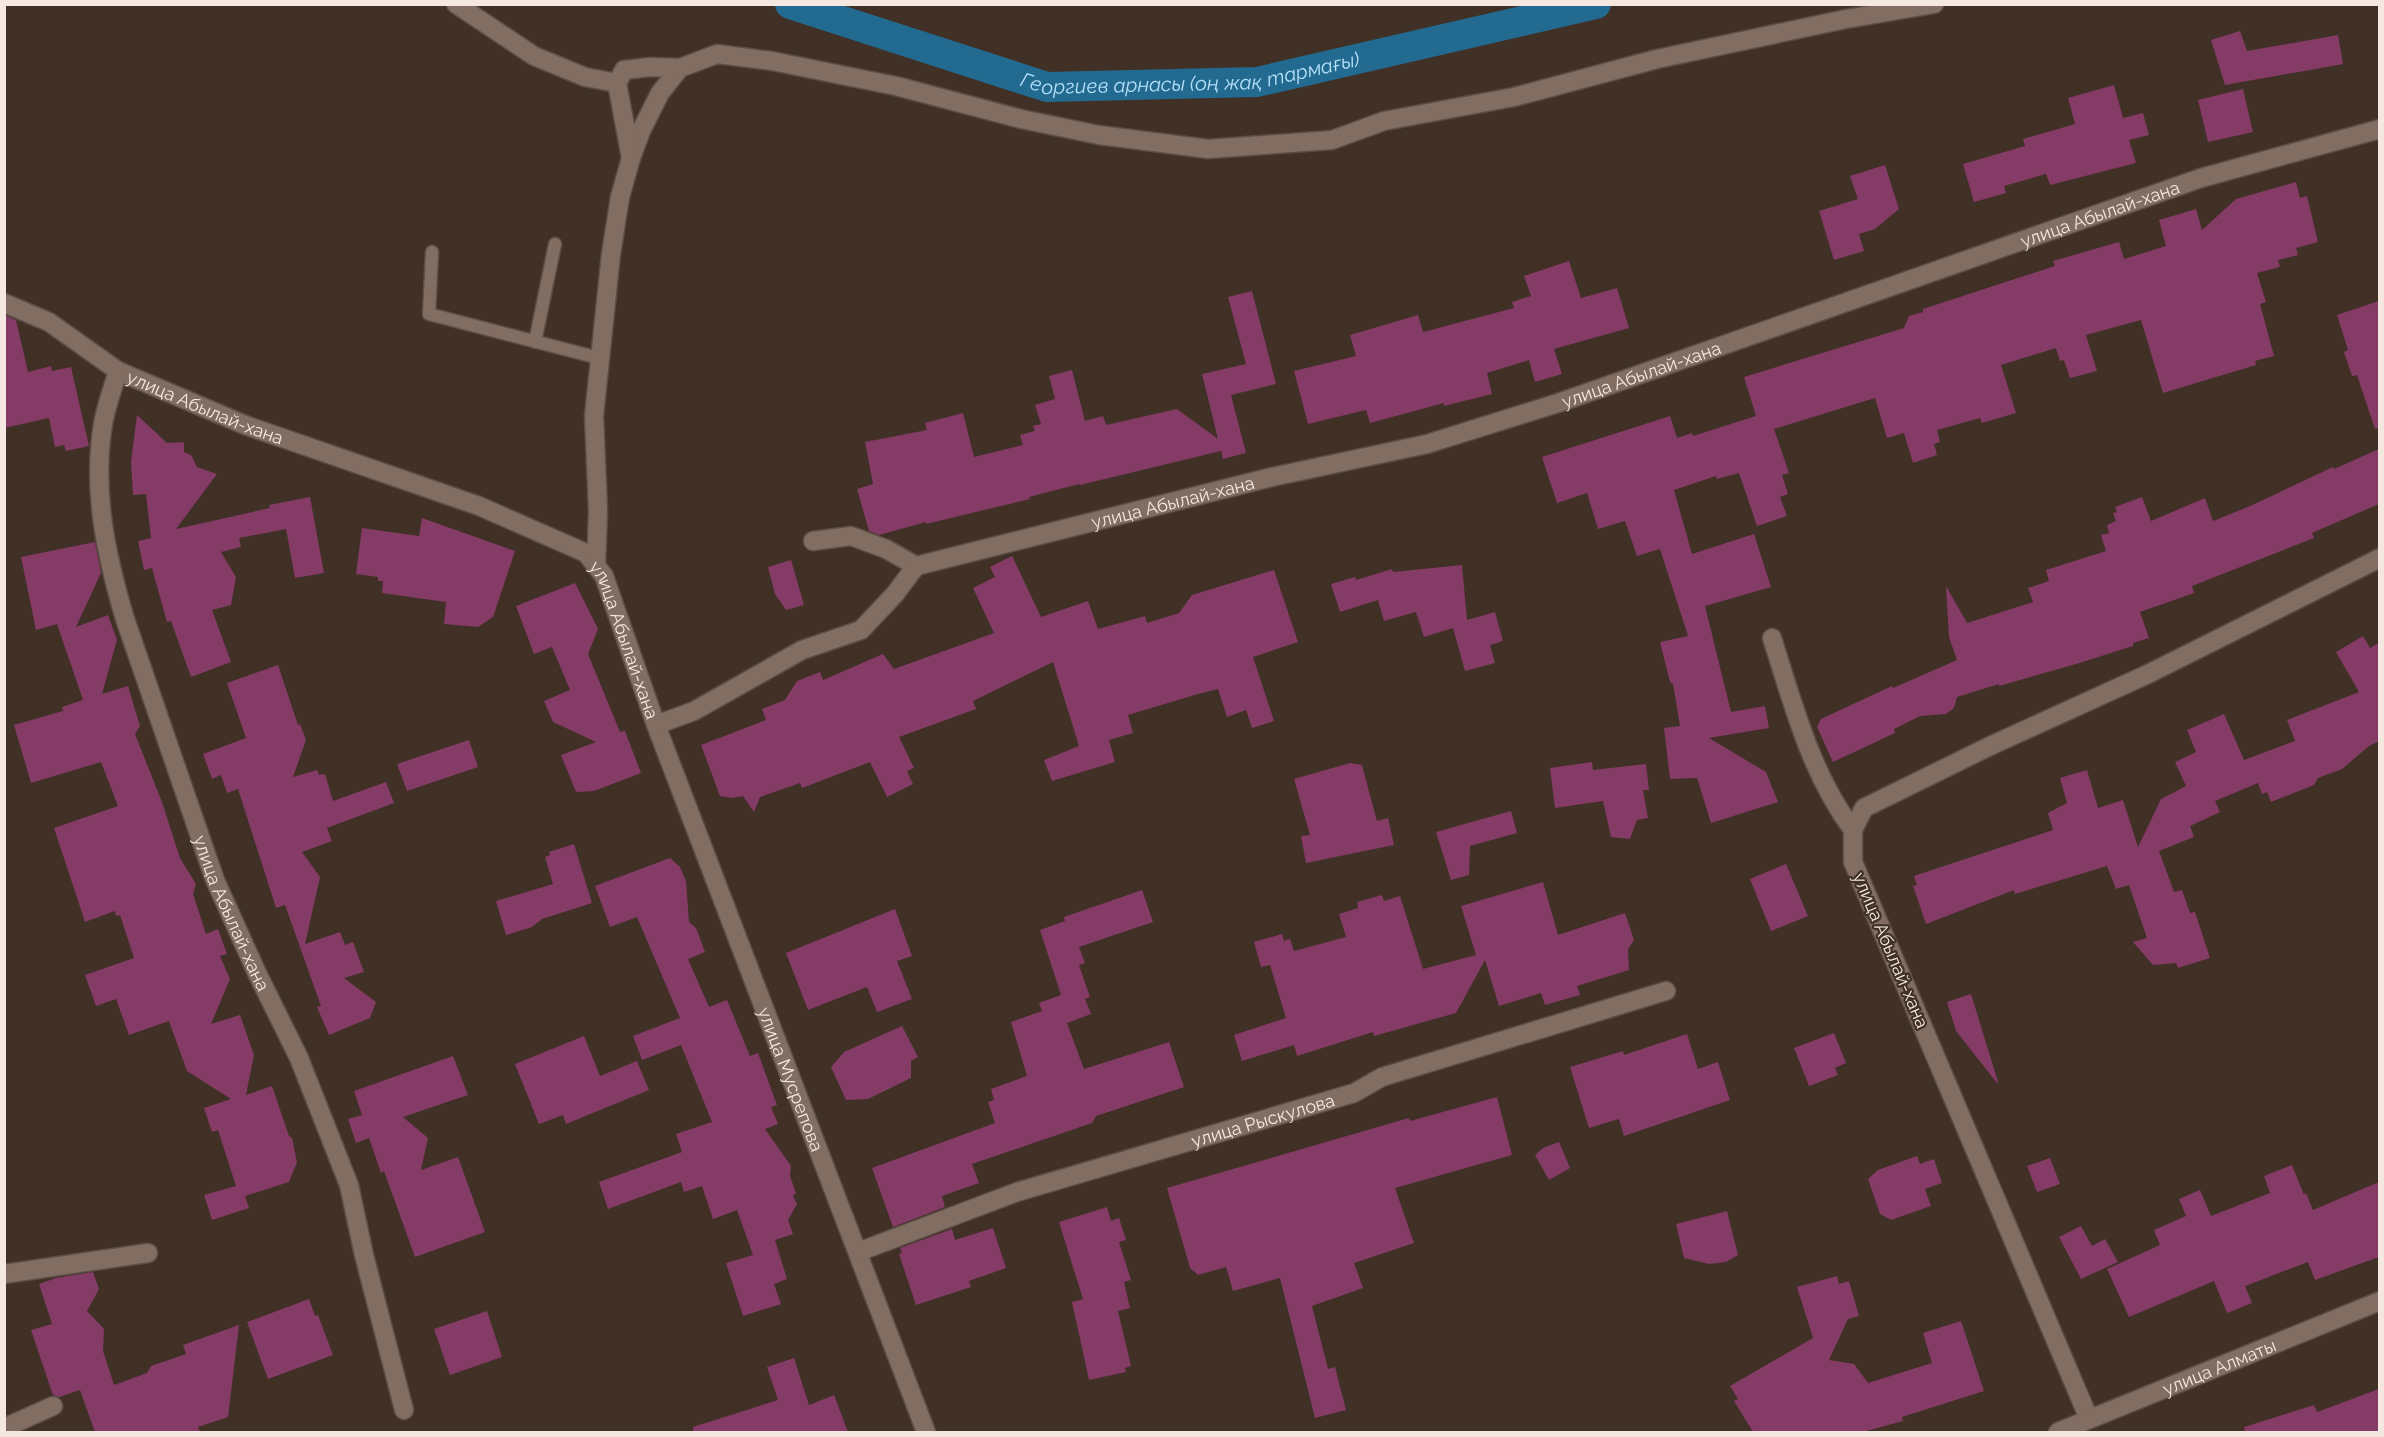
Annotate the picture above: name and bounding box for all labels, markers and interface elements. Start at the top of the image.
water label: Георгиев арнасы (оң жақ тармағы) [1018,47,1362,99]
street label: улица Абылай-хана [2017,176,2182,251]
street label: улица Абылай-хана [1559,336,1723,411]
street label: улица Абылай-хана [124,366,286,448]
street label: улица Абылай-хана [1089,471,1256,532]
street label: улица Абылай-хана [585,556,663,721]
street label: улица Абылай-хана [190,832,275,994]
street label: улица Абылай-хана [1849,869,1933,1031]
street label: улица Мусрепова [754,1004,828,1154]
street label: улица Рыскулова [1189,1089,1337,1151]
street label: улица Алматы [2159,1334,2279,1399]

